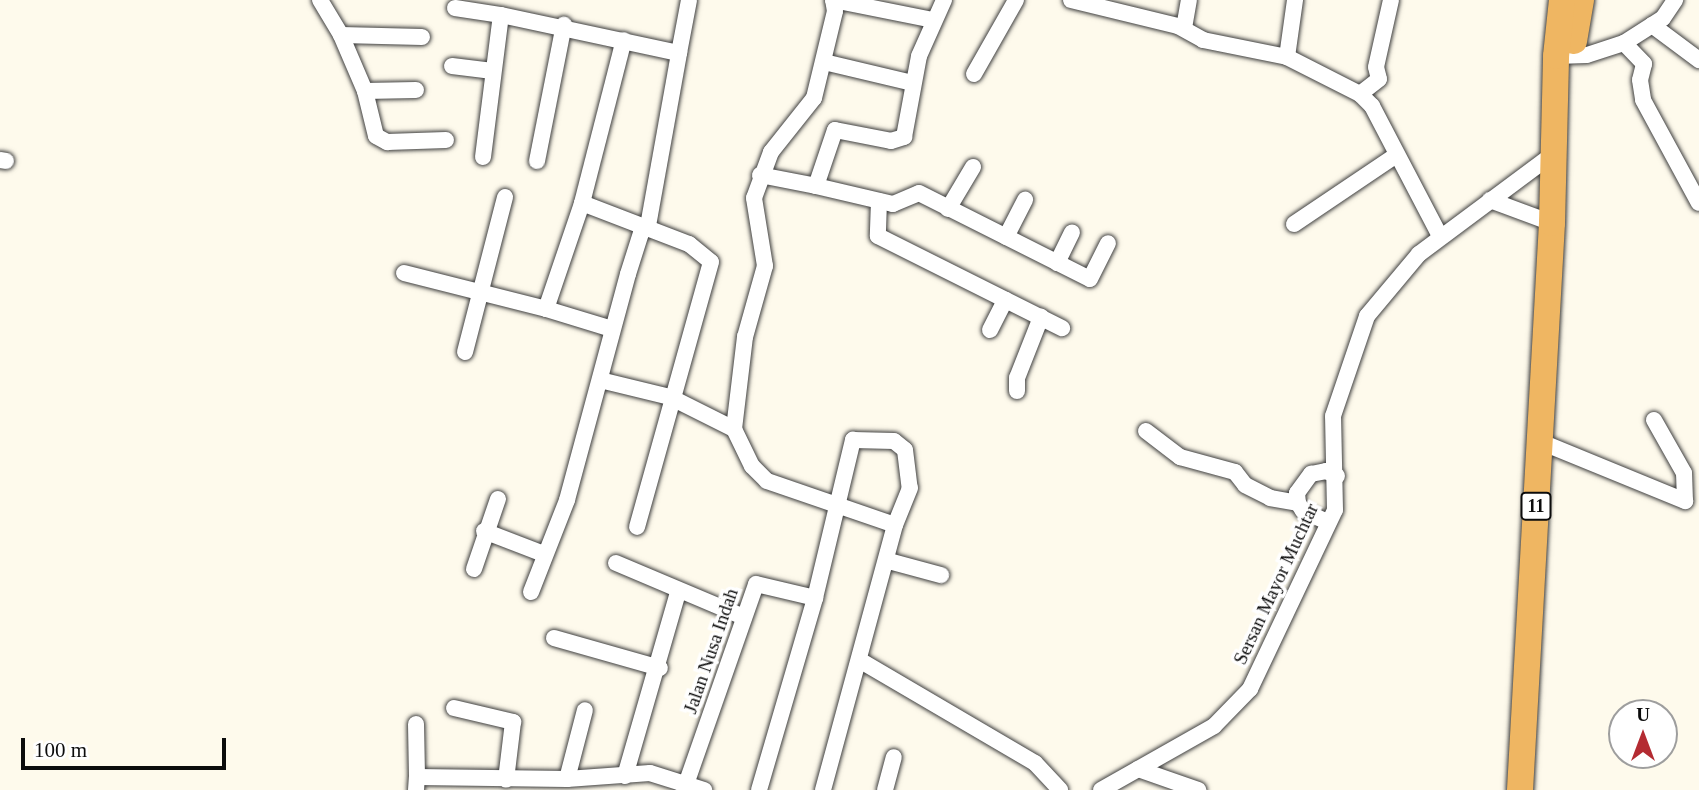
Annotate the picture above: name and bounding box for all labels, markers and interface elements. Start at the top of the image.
road number: 11 [1520,492,1552,520]
street label: Sersan Mayor Muchtar [1229,500,1323,668]
street label: Jalan Nusa Indah [679,585,743,717]
north arrow [1608,699,1678,769]
text: U [1636,704,1650,725]
scale bar [24,724,229,768]
text: 100 m [34,738,87,762]

